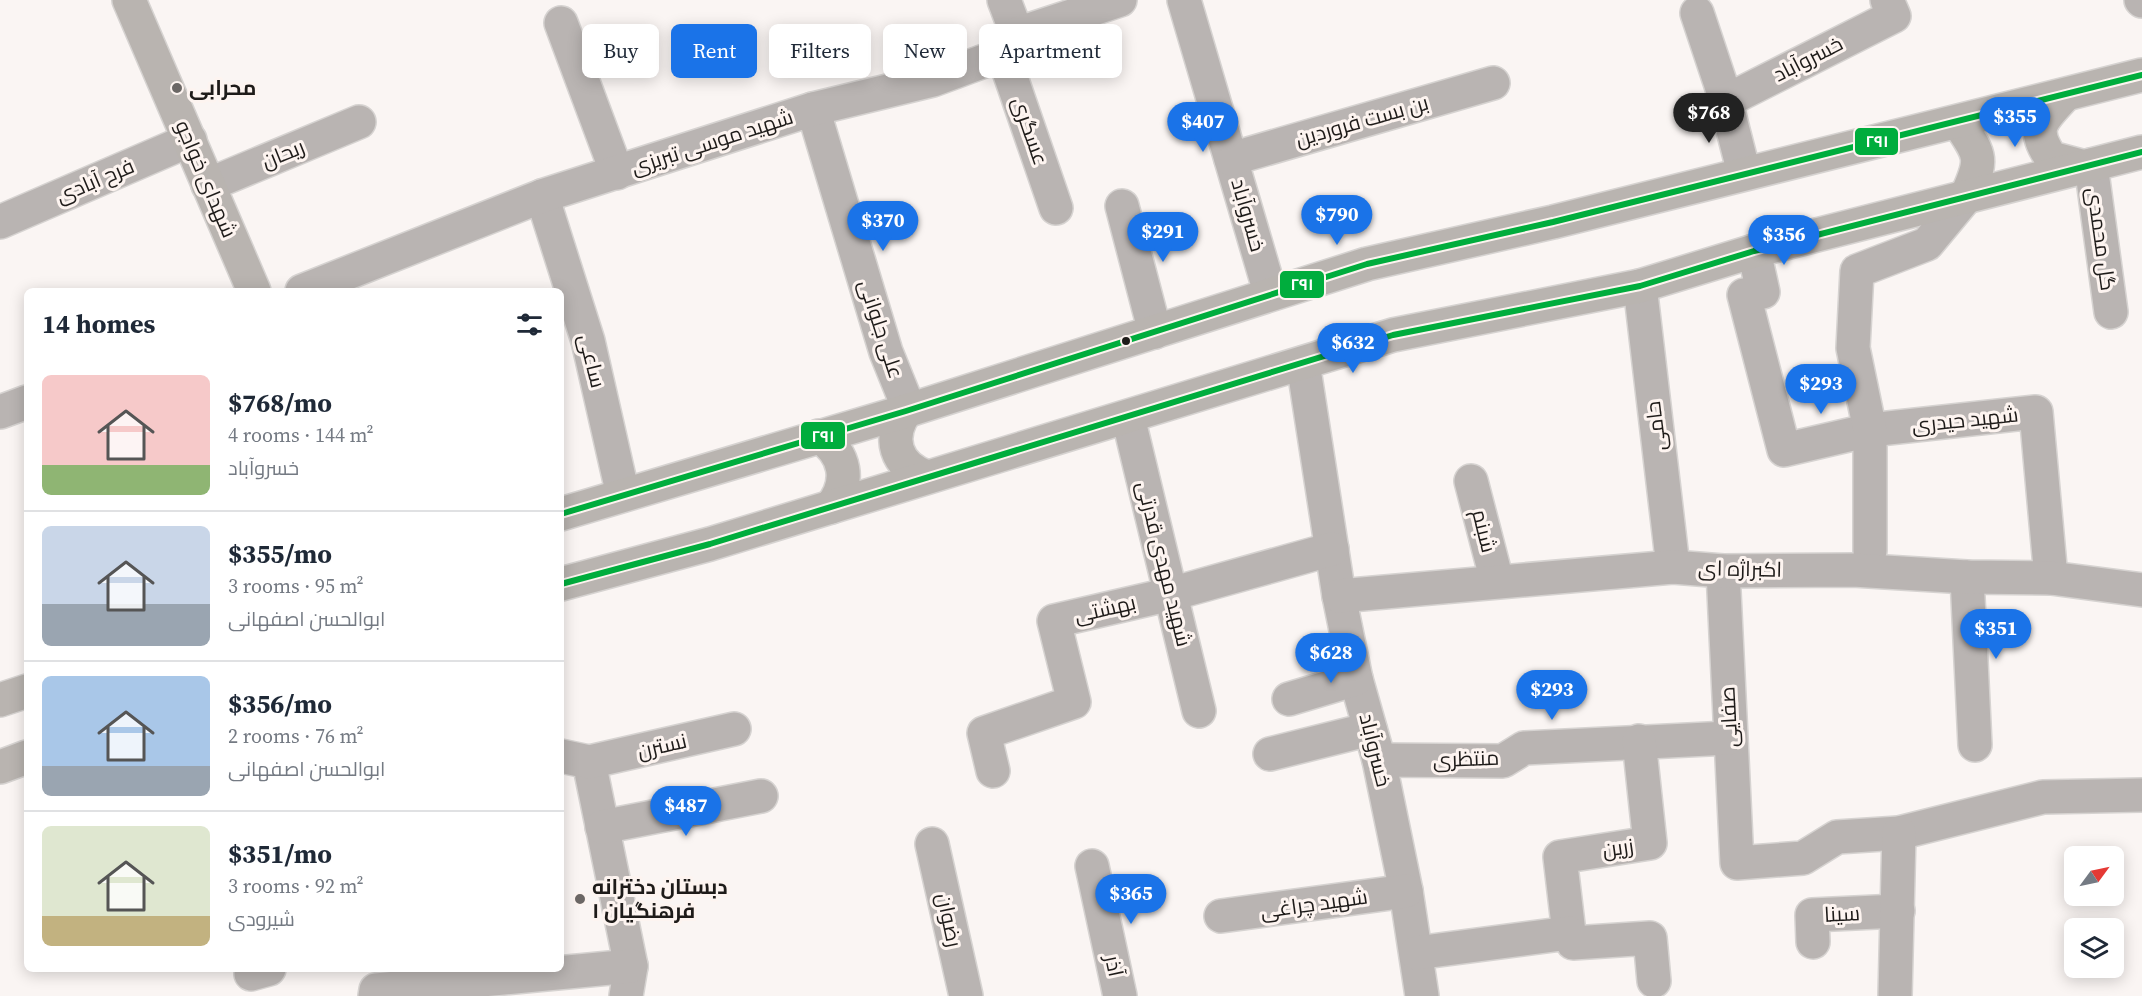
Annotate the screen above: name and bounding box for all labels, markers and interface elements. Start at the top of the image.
chip: Buy [582,24,659,78]
chip: Rent [671,24,757,78]
chip: Filters [769,24,871,78]
chip: New [883,24,967,78]
chip: Apartment [979,24,1122,78]
street label: خسروآباد [1768,29,1848,88]
place label: محرابی [189,73,256,102]
marker: محرابی [170,81,184,95]
street label: بن بست فروردین [1292,88,1432,153]
street label: عسگری [1005,93,1056,169]
pin: $768 [1673,93,1745,144]
pin: $355 [1979,97,2051,148]
text: $768 [1687,98,1731,126]
street label: شهید موسی تبریزی [627,102,797,181]
pin: $407 [1167,102,1239,153]
text: $355 [1993,102,2037,130]
text: $407 [1181,107,1225,135]
street label: شهدای خواجو [169,116,244,242]
line badge: ۲۹۱ [1854,127,1899,156]
text: ۲۹۱ [1865,130,1889,152]
street label: ریحان [257,132,309,175]
street label: فرح آبادی [51,151,138,210]
street label: خسروآباد [1224,175,1273,255]
street label: گل محمدی [2080,185,2123,293]
pin: $790 [1301,195,1373,246]
text: $790 [1315,200,1359,228]
pin: $370 [847,201,919,252]
text: $370 [861,206,905,234]
pin: $291 [1127,212,1199,263]
pin: $356 [1748,215,1820,266]
text: $291 [1141,217,1185,245]
text: $356 [1762,220,1806,248]
line badge: ۲۹۱ [1279,270,1325,299]
text: ۲۹۱ [1290,273,1314,295]
street label: علی جلوانی [852,276,911,382]
text: 14 homes [42,306,155,342]
icon: filters [513,308,546,341]
pin: $632 [1317,323,1389,374]
text: $632 [1331,328,1375,356]
street label: ساعی [572,331,613,391]
unlabelled marker [1120,335,1132,347]
pin: $293 [1785,364,1857,415]
text: $293 [1799,369,1843,397]
text: $768/mo [228,385,332,421]
icon: home [90,399,162,471]
street label: شهید حیدری [1910,399,2020,440]
street label: حامی [1638,400,1673,453]
text: 4 rooms · 144 m² [228,421,374,449]
line badge: ۲۹۱ [800,421,846,450]
text: ۲۹۱ [811,425,835,447]
text: خسروآباد [228,454,299,482]
street label: شهید مهدی قدرتی [1130,478,1199,650]
street label: شبنم [1465,506,1504,556]
text: $355/mo [228,536,332,572]
icon: home [90,550,162,622]
street label: اکبراژه ای [1698,553,1782,584]
text: 3 rooms · 95 m² [228,572,364,600]
street label: بهشتی [1071,587,1138,630]
text: ابوالحسن اصفهانی [228,605,385,633]
pin: $351 [1960,609,2032,660]
text: $351 [1974,614,2018,642]
pin: $628 [1295,633,1367,684]
text: $628 [1309,638,1353,666]
pin: $293 [1516,670,1588,721]
text: $293 [1530,675,1574,703]
text: $356/mo [228,686,332,722]
street label: صفایی [1712,686,1745,748]
icon: home [90,700,162,772]
street label: خسروآباد [1352,710,1399,790]
text: 2 rooms · 76 m² [228,722,364,750]
street label: نسترن [634,726,690,765]
street label: منتظری [1432,743,1500,774]
text: ابوالحسن اصفهانی [228,755,385,783]
pin: $487 [650,786,722,837]
text: $487 [664,791,708,819]
street label: زرین [1600,831,1635,864]
text: $351/mo [228,836,332,872]
north arrow [2064,846,2124,906]
map controls [2064,846,2124,978]
icon: home [90,850,162,922]
text: 3 rooms · 92 m² [228,872,364,900]
place label: دبستان دخترانه فرهنگیان ۱ [592,872,728,925]
pin: $365 [1095,874,1167,925]
text: $365 [1109,879,1153,907]
street label: شهید چراغی [1258,882,1369,925]
street label: رضوان [930,890,969,950]
marker: دبستان دخترانه فرهنگیان ۱ [573,892,587,906]
street label: سینا [1823,898,1861,929]
text: شیرودی [228,905,295,933]
button: layers [2064,918,2124,978]
street label: آذر [1098,951,1131,980]

